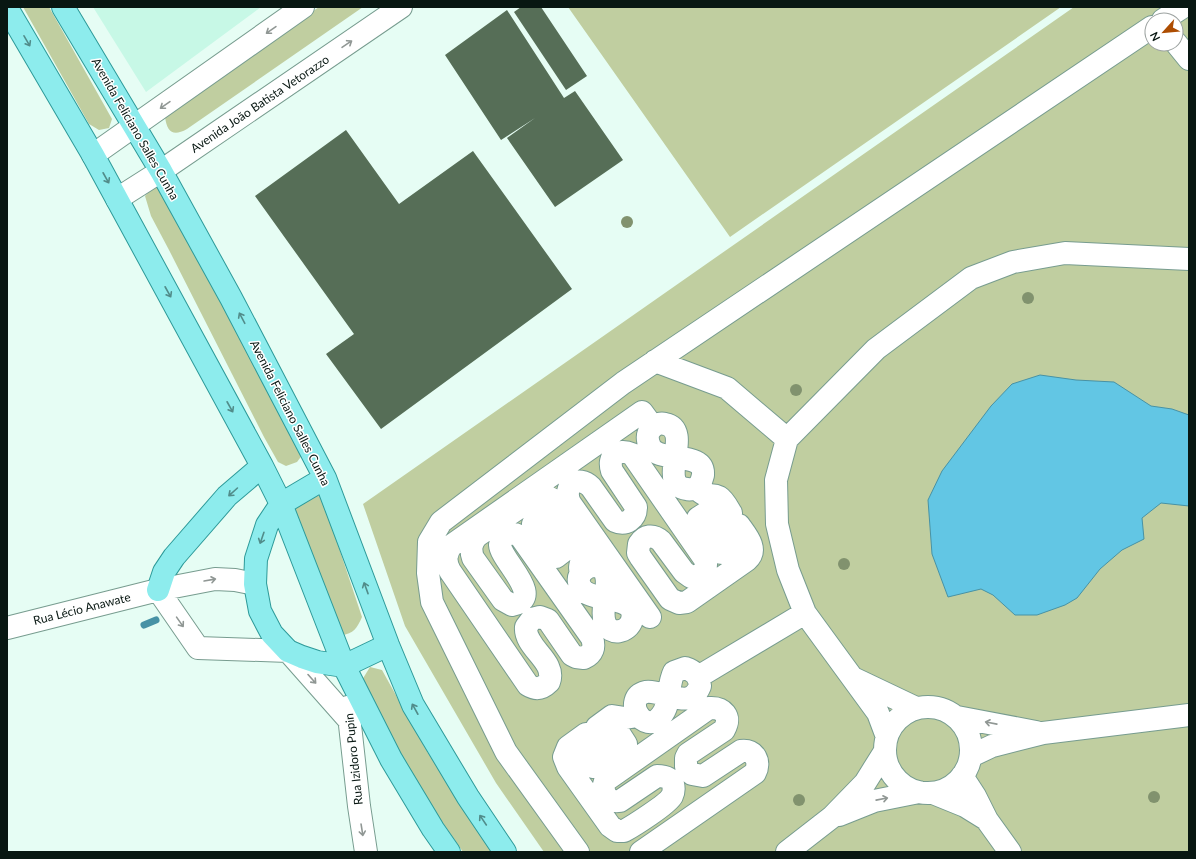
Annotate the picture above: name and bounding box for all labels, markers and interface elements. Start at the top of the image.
north arrow [1144,12,1184,52]
one-way arrow [266,26,277,34]
text: N [1147,30,1162,43]
one-way arrow [23,35,31,47]
one-way arrow [341,40,352,48]
street label: Avenida João Batista Vetorazzo [188,51,332,156]
street label: Avenida Feliciano Salles Cunha [89,55,182,202]
one-way arrow [160,101,171,109]
one-way arrow [102,172,110,184]
one-way arrow [164,286,172,298]
one-way arrow [237,313,245,325]
street label: Avenida Feliciano Salles Cunha [247,337,334,488]
one-way arrow [227,400,234,412]
one-way arrow [228,487,238,496]
one-way arrow [258,532,266,544]
one-way arrow [203,576,216,584]
one-way arrow [362,583,370,595]
street label: Rua Lécio Anawate [32,589,132,628]
one-way arrow [176,616,184,627]
one-way arrow [308,674,317,684]
one-way arrow [411,703,419,715]
street label: Rua Izidoro Pupin [341,712,366,806]
one-way arrow [985,719,998,727]
one-way arrow [875,795,888,803]
one-way arrow [479,814,487,825]
one-way arrow [358,823,366,836]

